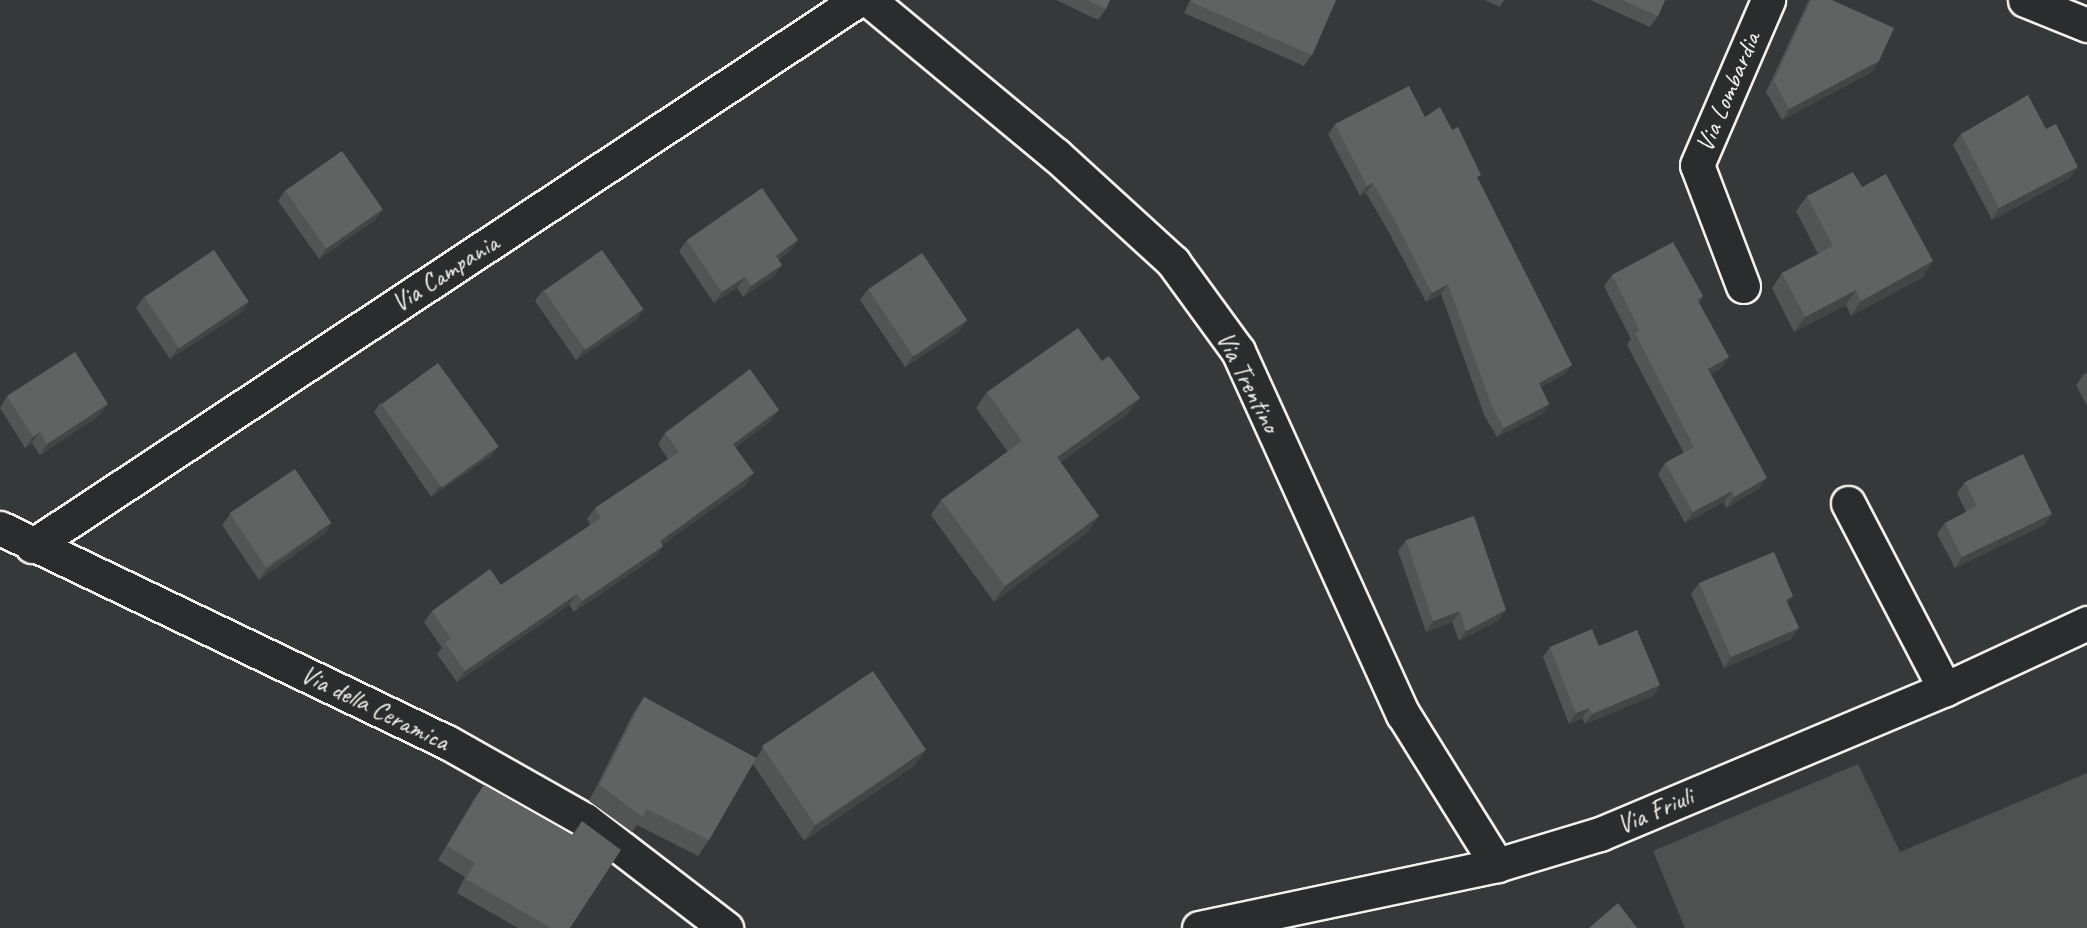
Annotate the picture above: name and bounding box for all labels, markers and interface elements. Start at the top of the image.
street label: Via Lombardia [1689,28,1767,156]
street label: Via Campania [386,227,504,319]
street label: Via Trentino [1210,327,1286,437]
street label: Via della Ceramica [296,659,454,757]
street label: Via Friuli [1613,781,1697,841]

